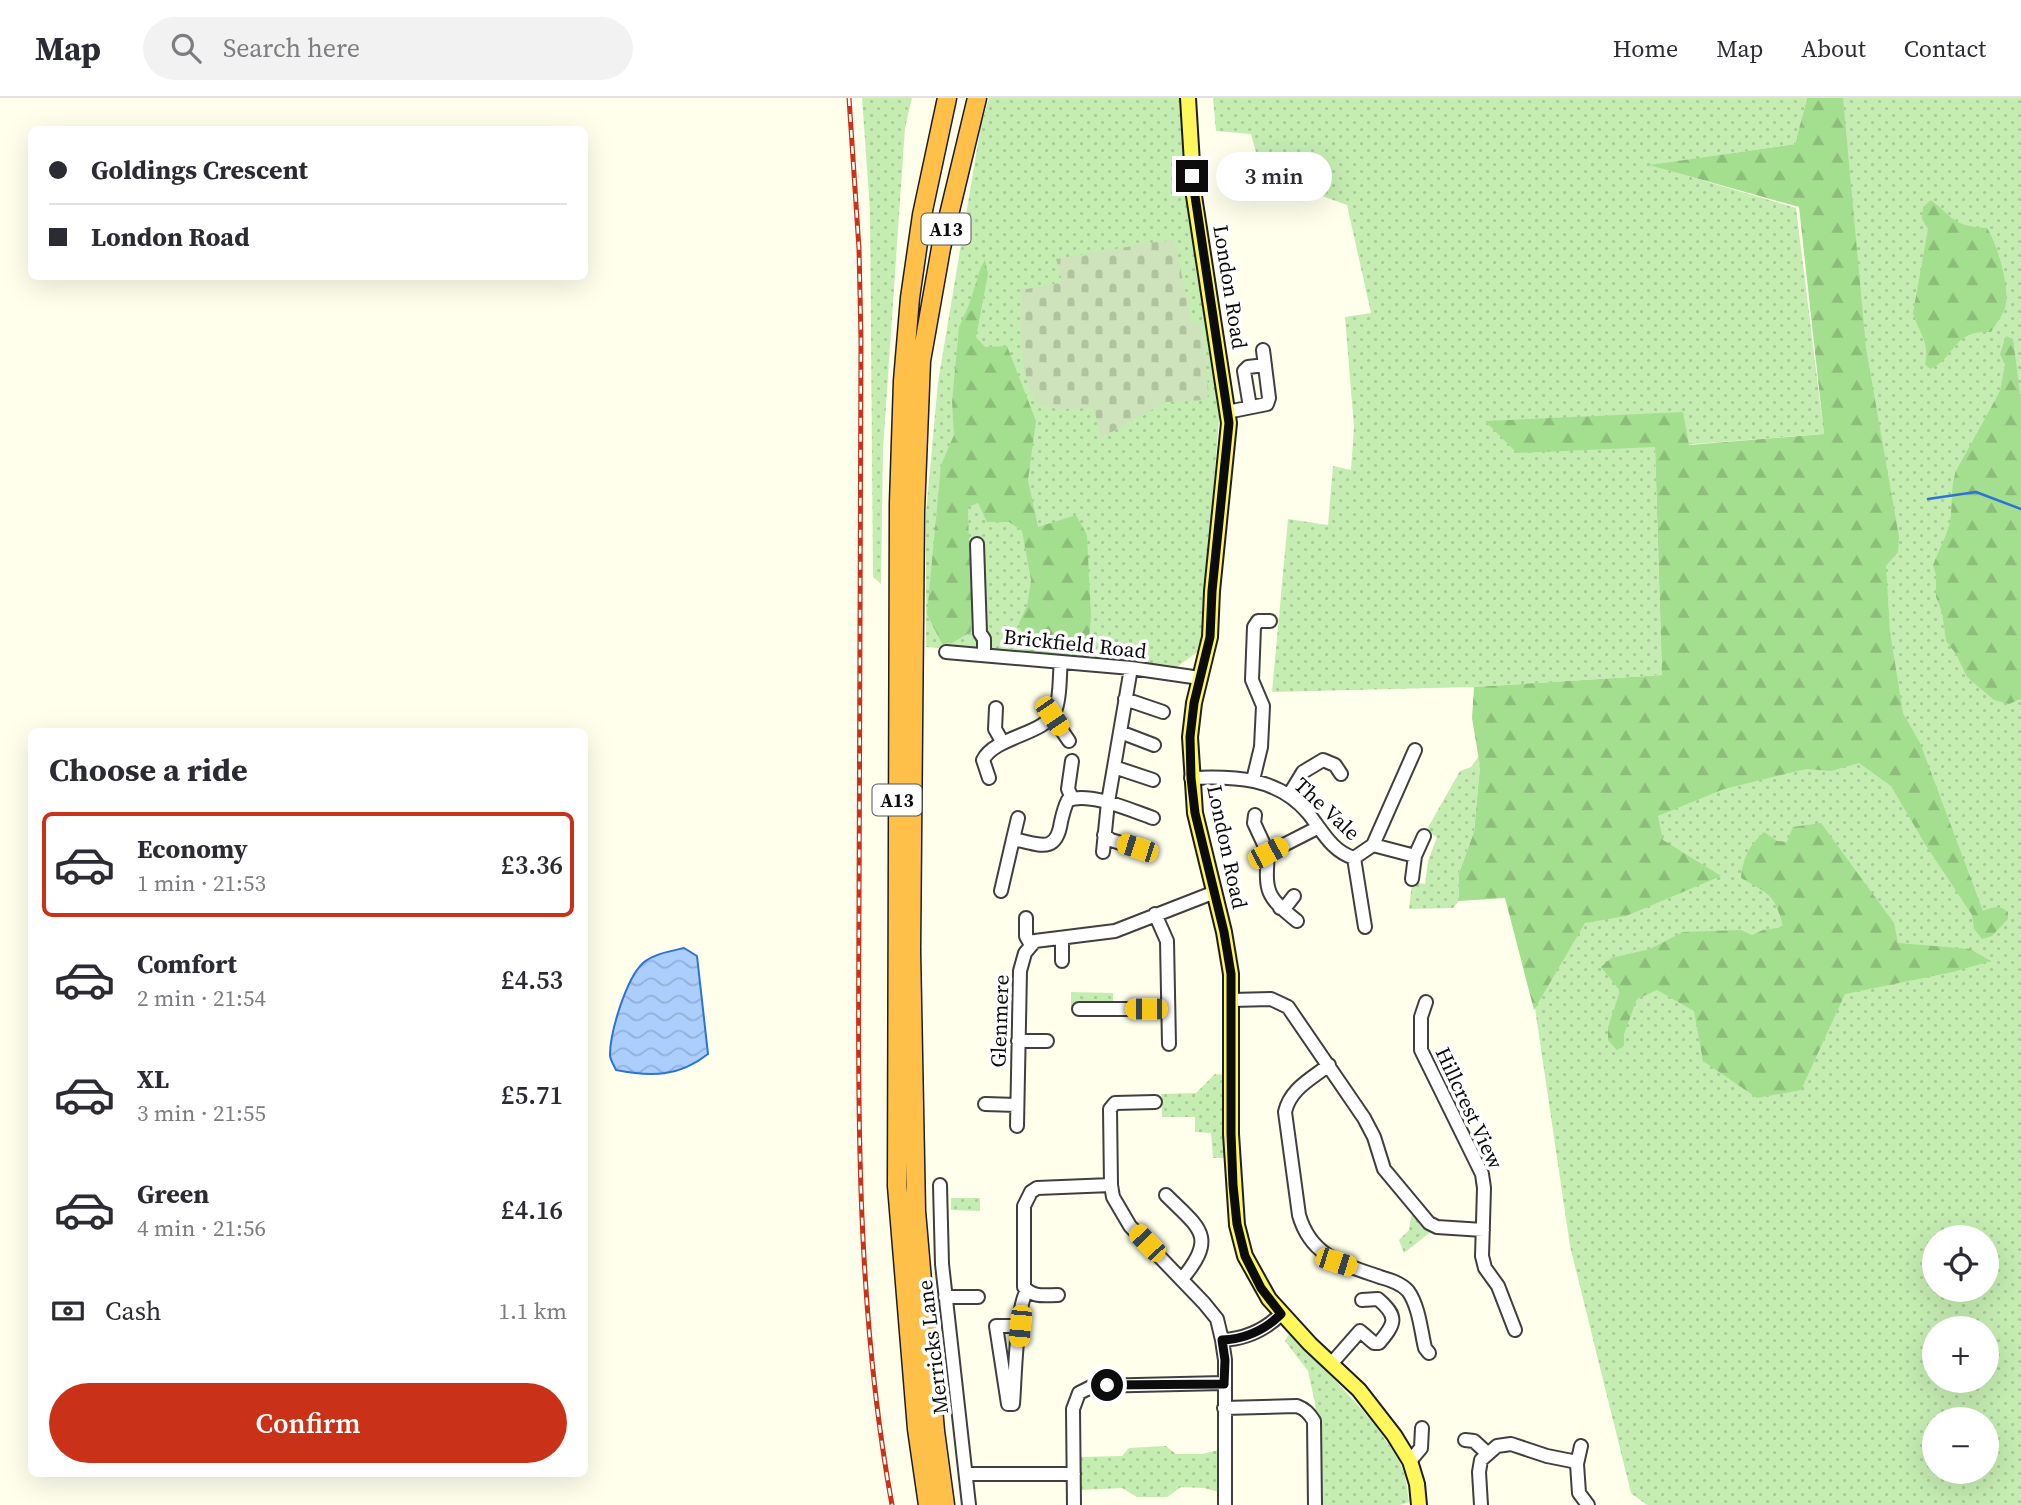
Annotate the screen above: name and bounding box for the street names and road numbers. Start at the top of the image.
road number: A13 [922,214,970,244]
street label: London Road [1206,223,1255,351]
street label: Brickfield Road [1002,622,1148,665]
street label: The Vale [1288,771,1367,847]
street label: London Road [1200,783,1255,911]
road number: A13 [872,785,922,816]
street label: Glenmere [983,974,1016,1068]
street label: Hillcrest View [1429,1042,1510,1173]
street label: Merricks Lane [910,1278,955,1416]

